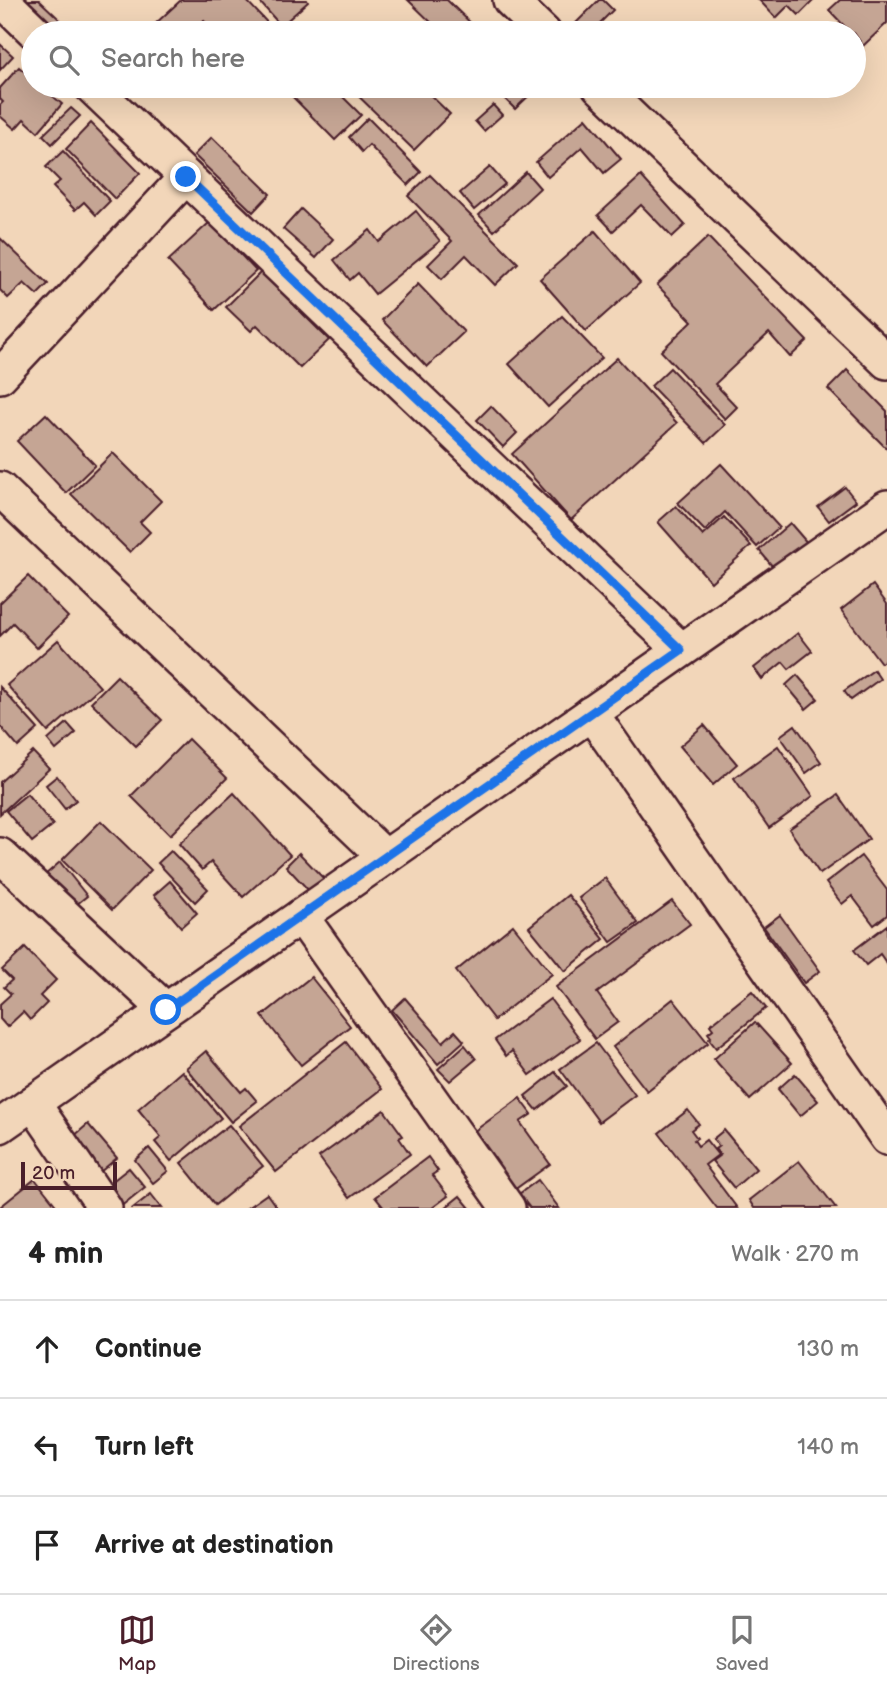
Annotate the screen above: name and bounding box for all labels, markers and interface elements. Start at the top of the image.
search box [21,21,866,98]
icon: search [45,41,83,79]
text: Search here [101,44,245,75]
route end [170,161,201,192]
route start [150,994,181,1025]
scale bar [21,1159,117,1191]
text: 20 m [32,1162,75,1185]
text: 4 min [28,1236,103,1272]
text: Walk · 270 m [731,1240,859,1268]
icon: ahead [28,1330,66,1368]
text: Continue [95,1334,202,1365]
text: 130 m [797,1335,859,1363]
icon: left [28,1428,66,1466]
text: Turn left [95,1432,194,1463]
text: 140 m [797,1433,859,1461]
icon: arrive [28,1526,66,1564]
text: Arrive at destination [95,1530,334,1561]
tab: Map [118,1611,156,1676]
tab: Directions [392,1611,480,1676]
tab: Saved [716,1611,769,1676]

